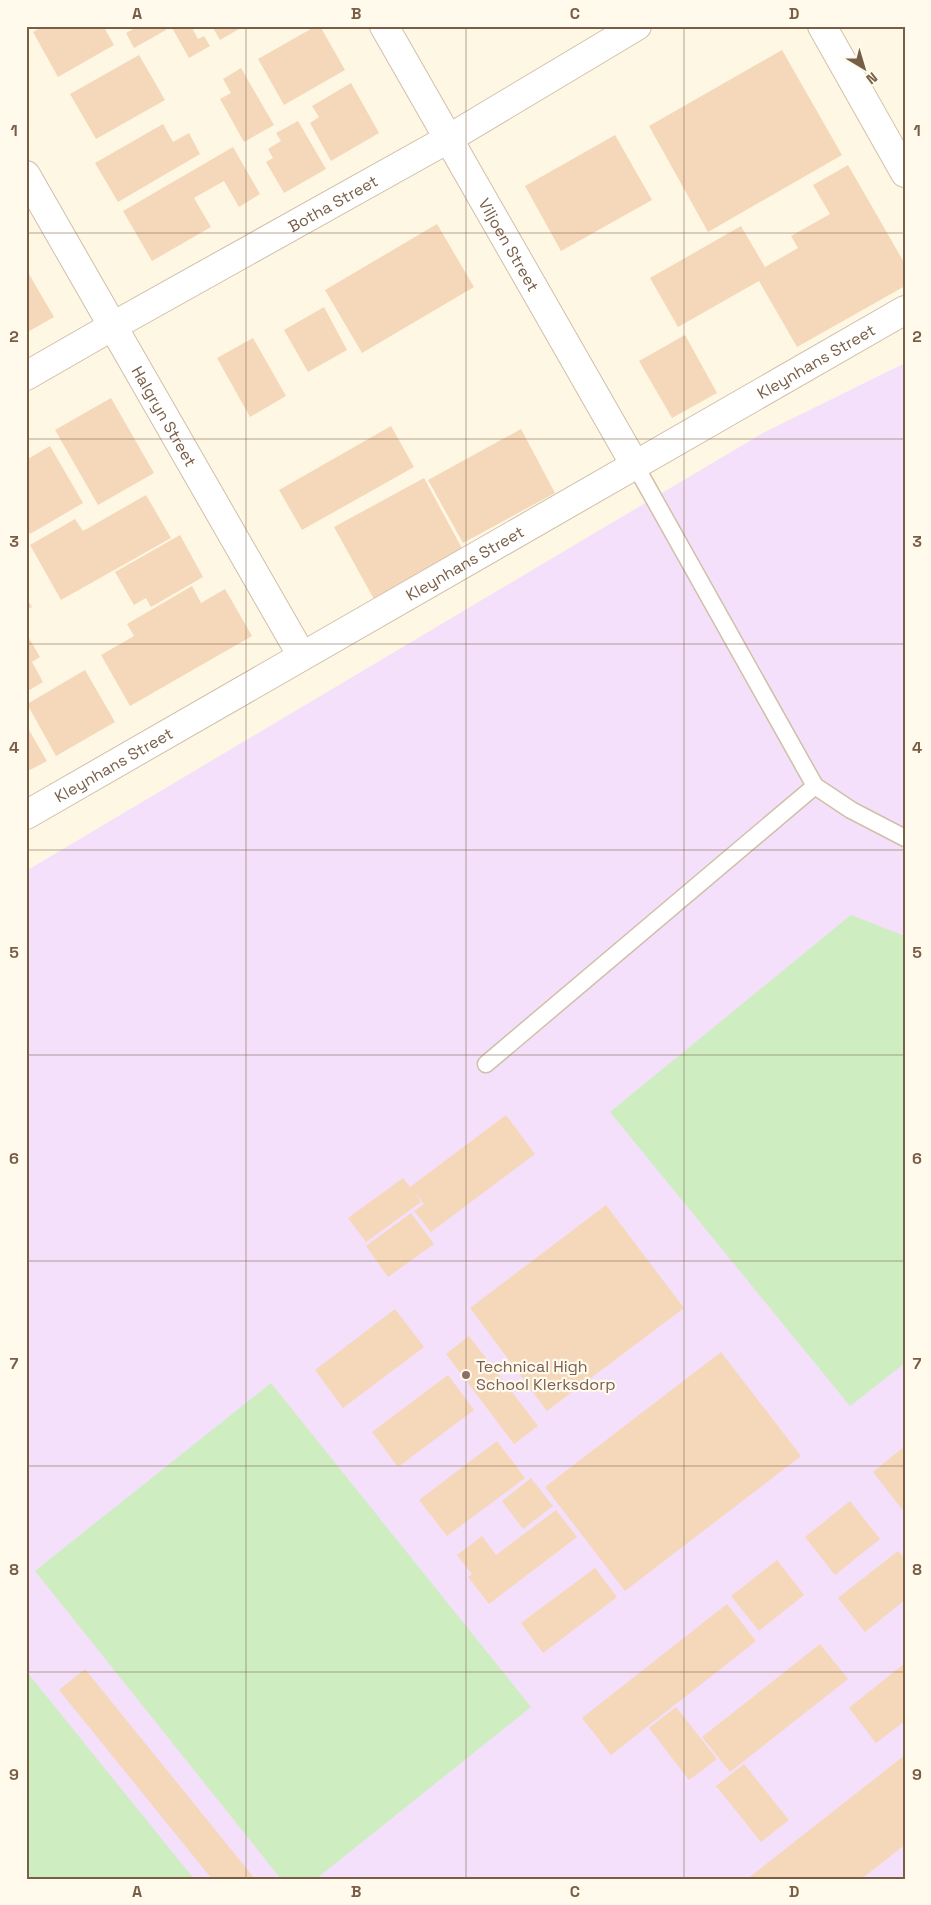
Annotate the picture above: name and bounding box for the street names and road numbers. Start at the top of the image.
street label: Botha Street [284,170,382,237]
street label: Viljoen Street [474,195,544,295]
street label: Kleynhans Street [753,319,879,404]
street label: Halgryn Street [127,362,201,470]
street label: Kleynhans Street [402,521,528,606]
street label: Kleynhans Street [51,723,177,807]

